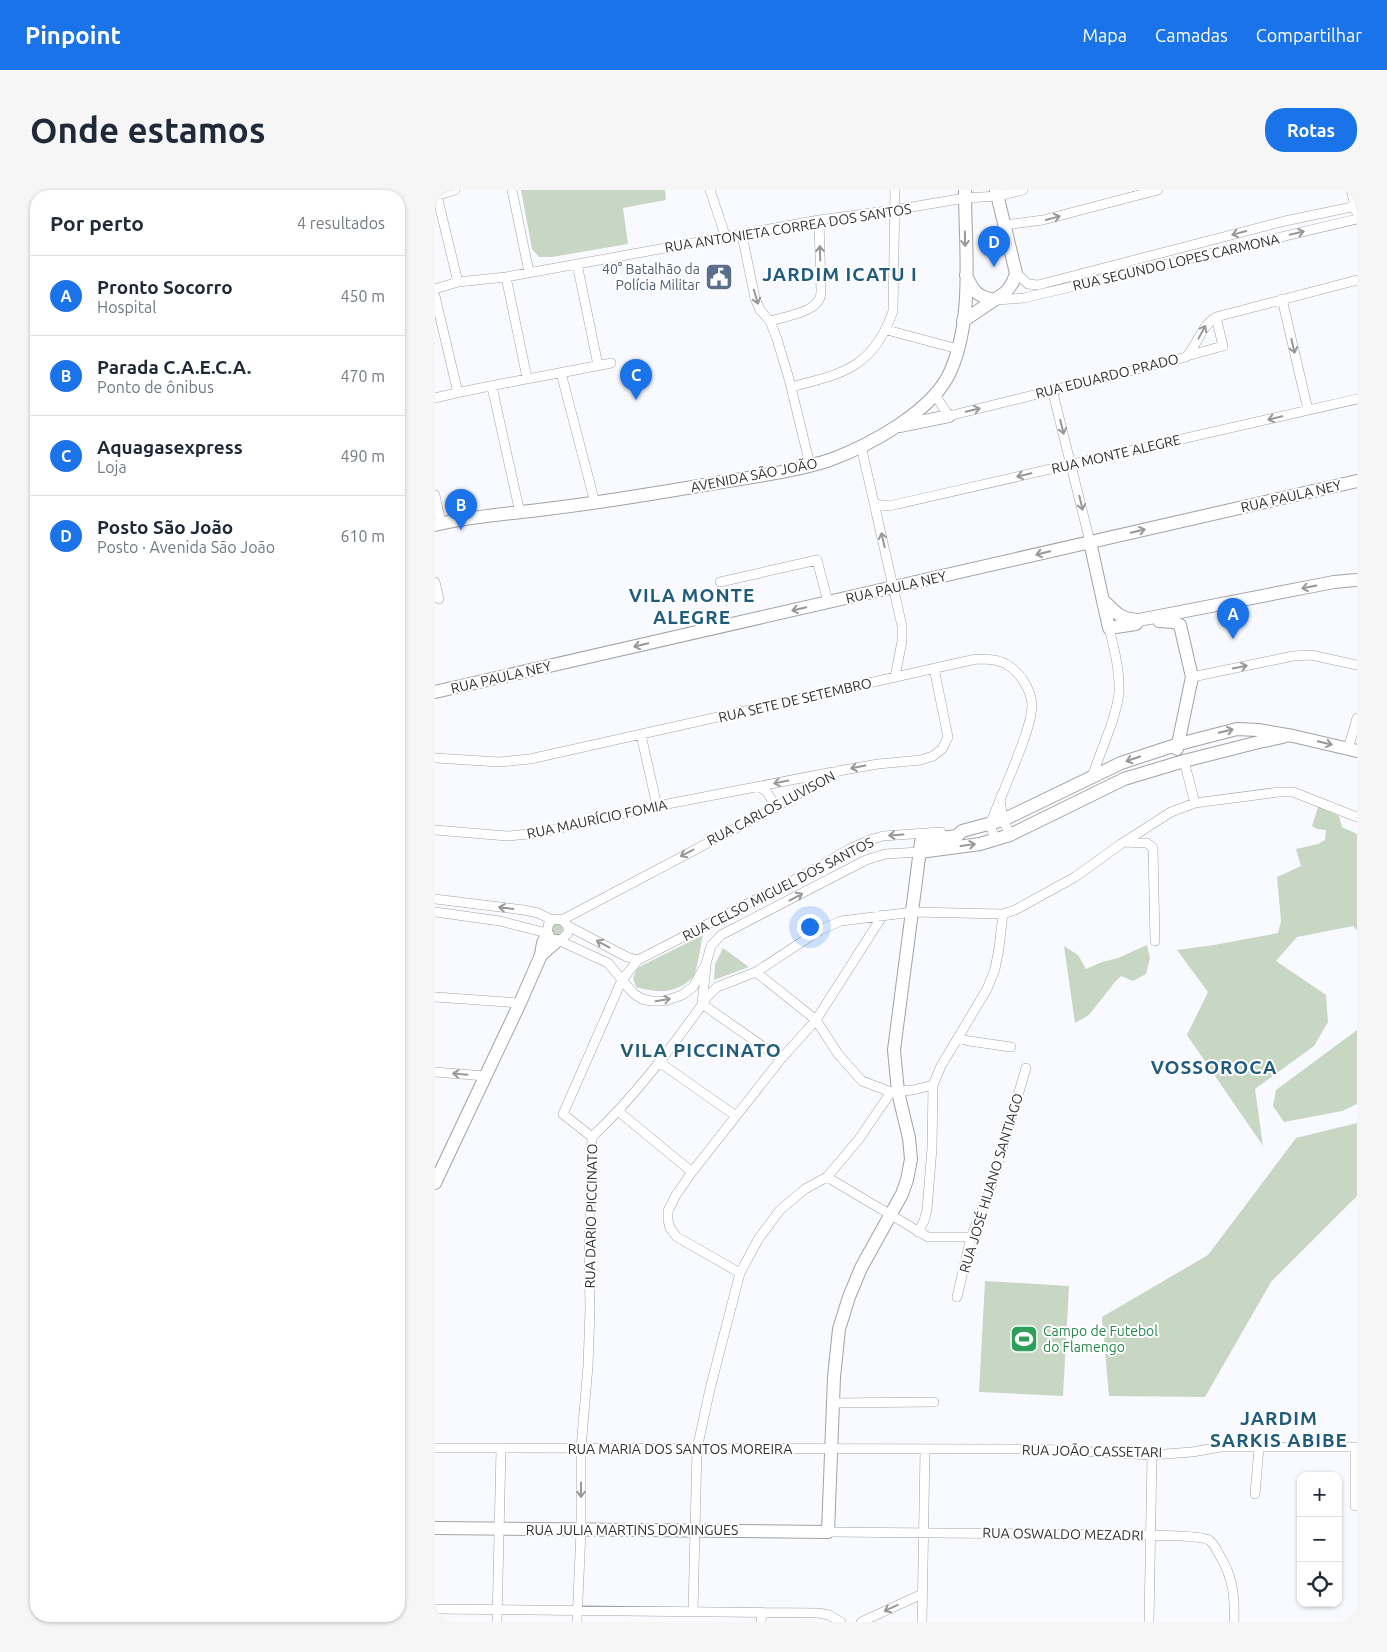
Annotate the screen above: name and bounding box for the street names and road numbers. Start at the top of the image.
street label: RUA ANTONIETA CORREA DOS SANTOS [664,201,912,255]
street label: RUA SEGUNDO LOPES CARMONA [1071,230,1281,294]
street label: RUA EDUARDO PRADO [1034,350,1180,402]
street label: RUA MONTE ALEGRE [1050,431,1182,477]
street label: AVENIDA SÃO JOÃO [689,454,819,495]
street label: RUA PAULA NEY [1239,477,1343,515]
street label: RUA PAULA NEY [844,568,948,606]
street label: RUA PAULA NEY [449,658,553,696]
street label: RUA SETE DE SETEMBRO [717,675,873,725]
street label: RUA CARLOS LUVISON [704,767,838,849]
street label: RUA MAURÍCIO FOMIA [525,795,669,842]
street label: RUA CELSO MIGUEL DOS SANTOS [680,834,876,944]
street label: RUA JOSÉ HIJANO SANTIAGO [955,1091,1026,1275]
street label: RUA DARIO PICCINATO [582,1143,600,1289]
street label: RUA MARIA DOS SANTOS MOREIRA [568,1441,792,1457]
street label: RUA JOÃO CASSETARI [1022,1441,1162,1460]
street label: RUA JULIA MARTINS DOMINGUES [526,1522,738,1538]
street label: RUA OSWALDO MEZADRI [982,1525,1144,1543]

